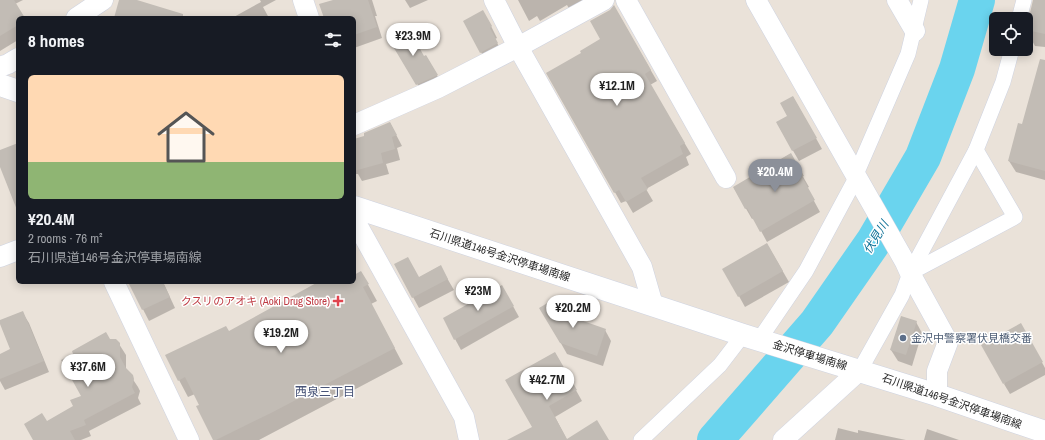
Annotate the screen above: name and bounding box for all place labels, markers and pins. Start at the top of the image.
pin: ¥23.9M [380,23,446,57]
pin: ¥12.1M [584,73,650,107]
pin: ¥20.4M [742,159,808,193]
pin: ¥23M [454,278,502,312]
place label: クスリのアオキ (Aoki Drug Store) [181,294,330,308]
pin: ¥20.2M [540,295,606,329]
marker: クスリのアオキ (Aoki Drug Store) [333,296,343,306]
pin: ¥19.2M [248,320,314,354]
place label: 金沢中警察署伏見橋交番 [911,331,1032,345]
marker: 金沢中警察署伏見橋交番 [898,333,908,343]
pin: ¥37.6M [55,354,121,388]
pin: ¥42.7M [514,367,580,401]

